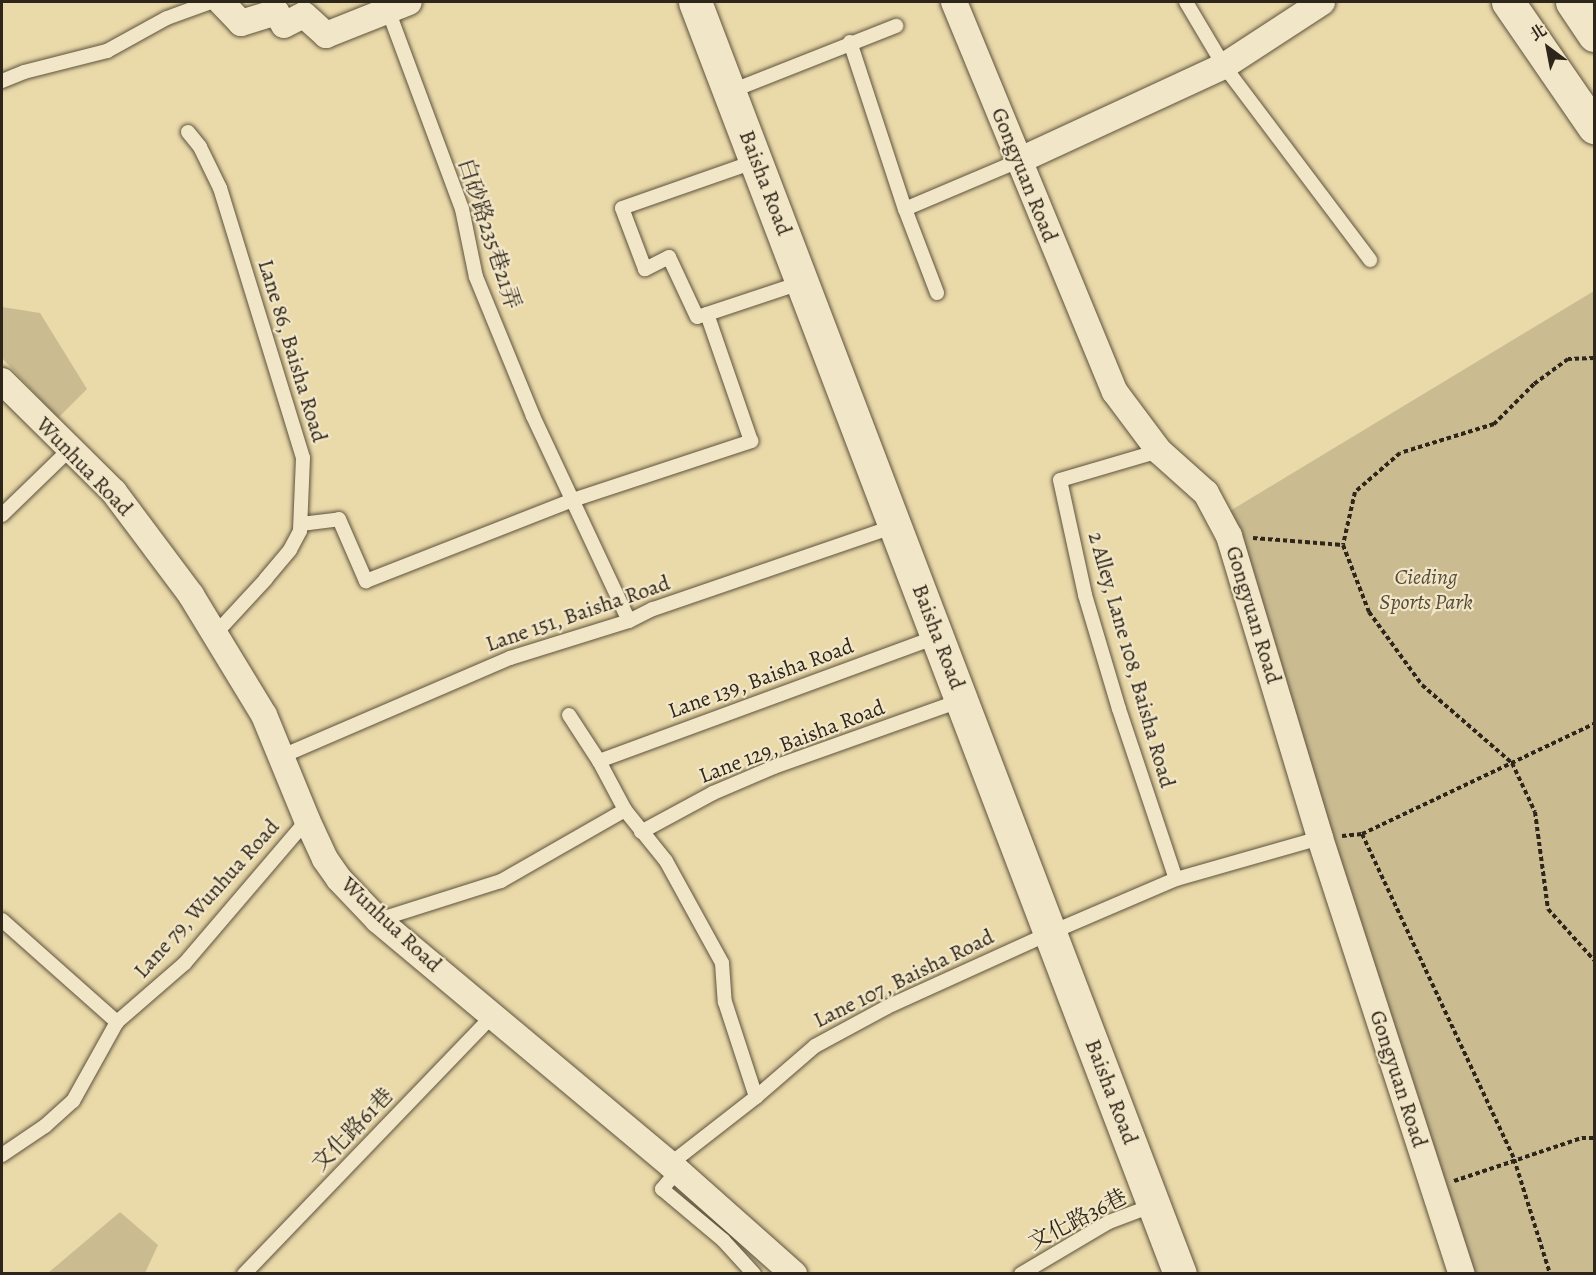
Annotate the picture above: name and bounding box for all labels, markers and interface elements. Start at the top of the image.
north arrow [1518,18,1578,78]
text: 北 [1526,19,1551,46]
street label: Gongyuan Road [985,104,1063,246]
street label: Baisha Road [733,127,797,239]
street label: 白砂路235巷21弄 [452,155,526,313]
street label: Lane 86, Baisha Road [252,256,332,446]
street label: Wunhua Road [30,412,138,522]
street label: 2 Alley, Lane 108, Baisha Road [1082,529,1180,791]
street label: Gongyuan Road [1220,543,1286,687]
park label: Cieding Sports Park [1379,564,1473,616]
street label: Lane 151, Baisha Road [482,570,674,658]
street label: Baisha Road [906,581,970,693]
street label: Lane 139, Baisha Road [664,633,858,725]
street label: Lane 129, Baisha Road [695,694,889,790]
street label: Lane 79, Wunhua Road [128,814,286,984]
street label: Wunhua Road [335,872,447,978]
street label: Lane 107, Baisha Road [809,924,999,1034]
street label: Gongyuan Road [1363,1007,1433,1151]
street label: Baisha Road [1079,1036,1143,1148]
street label: 文化路61巷 [307,1083,399,1177]
street label: 文化路36巷 [1024,1184,1132,1256]

